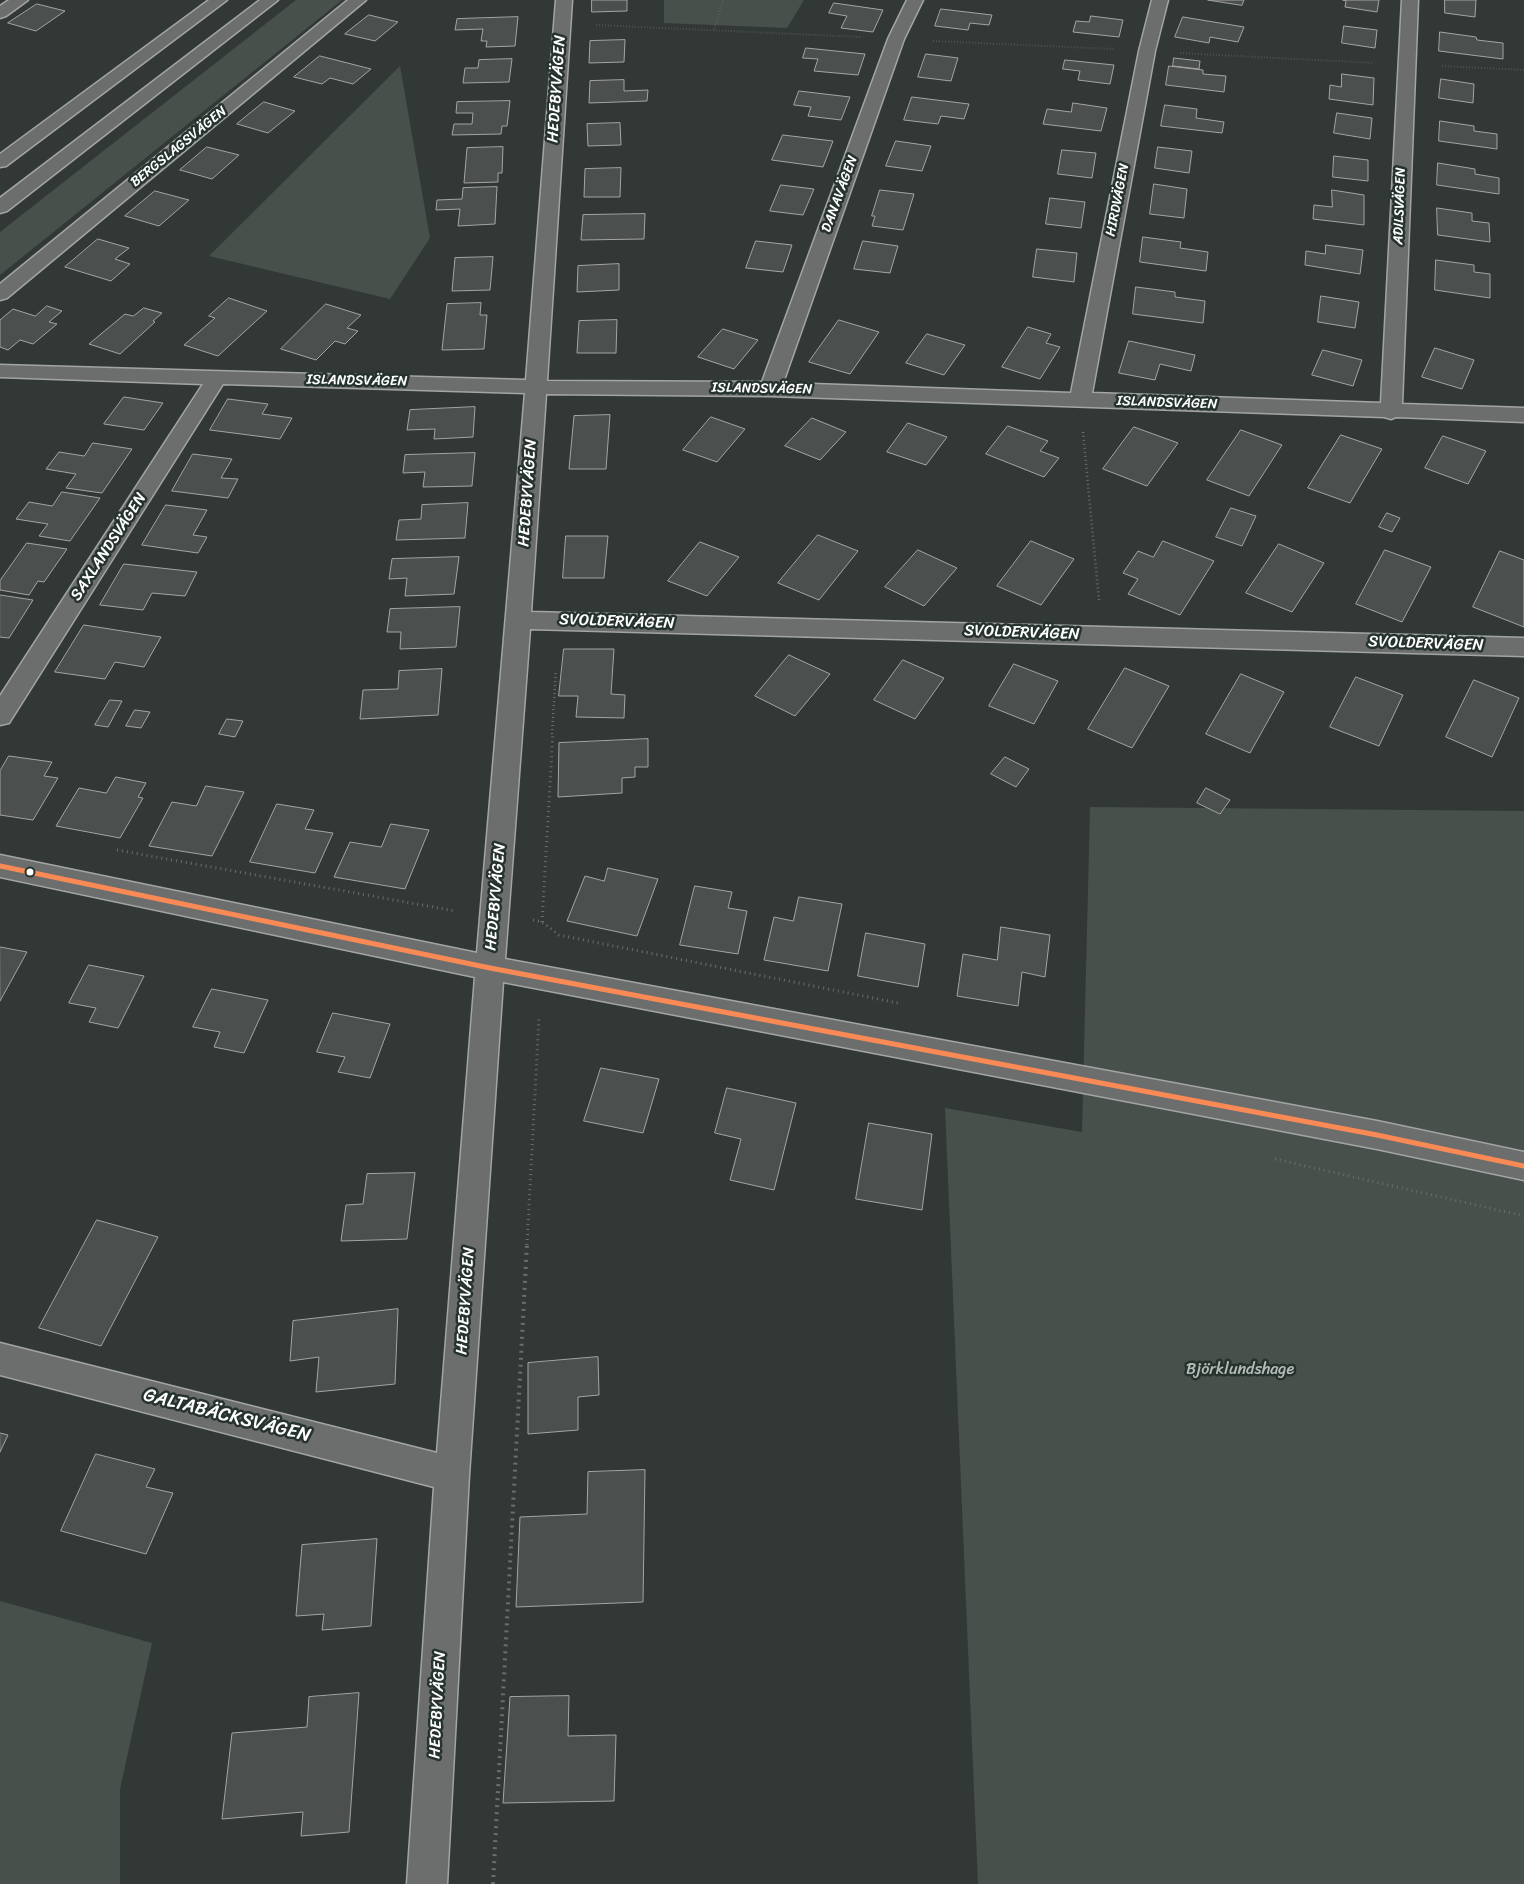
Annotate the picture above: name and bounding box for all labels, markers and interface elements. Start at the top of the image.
street label: HEDEBYVÄGEN [544,35,570,143]
street label: BERGSLAGSVÄGEN [128,103,230,191]
street label: DANAVÄGEN [818,153,862,235]
street label: HIRDVÄGEN [1103,162,1133,238]
street label: ADILSVÄGEN [1390,167,1410,245]
street label: ISLANDSVÄGEN [306,372,408,390]
street label: ISLANDSVÄGEN [711,380,813,398]
street label: ISLANDSVÄGEN [1116,393,1218,413]
street label: HEDEBYVÄGEN [515,439,541,547]
street label: SAXLANDSVÄGEN [67,489,151,605]
street label: SVOLDERVÄGEN [559,610,675,634]
street label: SVOLDERVÄGEN [964,621,1080,645]
street label: SVOLDERVÄGEN [1368,632,1484,656]
street label: HEDEBYVÄGEN [482,843,510,951]
unlabelled marker [25,867,35,877]
street label: HEDEBYVÄGEN [453,1247,479,1355]
park label: Björklundshage [1186,1360,1294,1380]
street label: GALTABÄCKSVÄGEN [141,1384,313,1448]
street label: HEDEBYVÄGEN [426,1651,450,1759]

